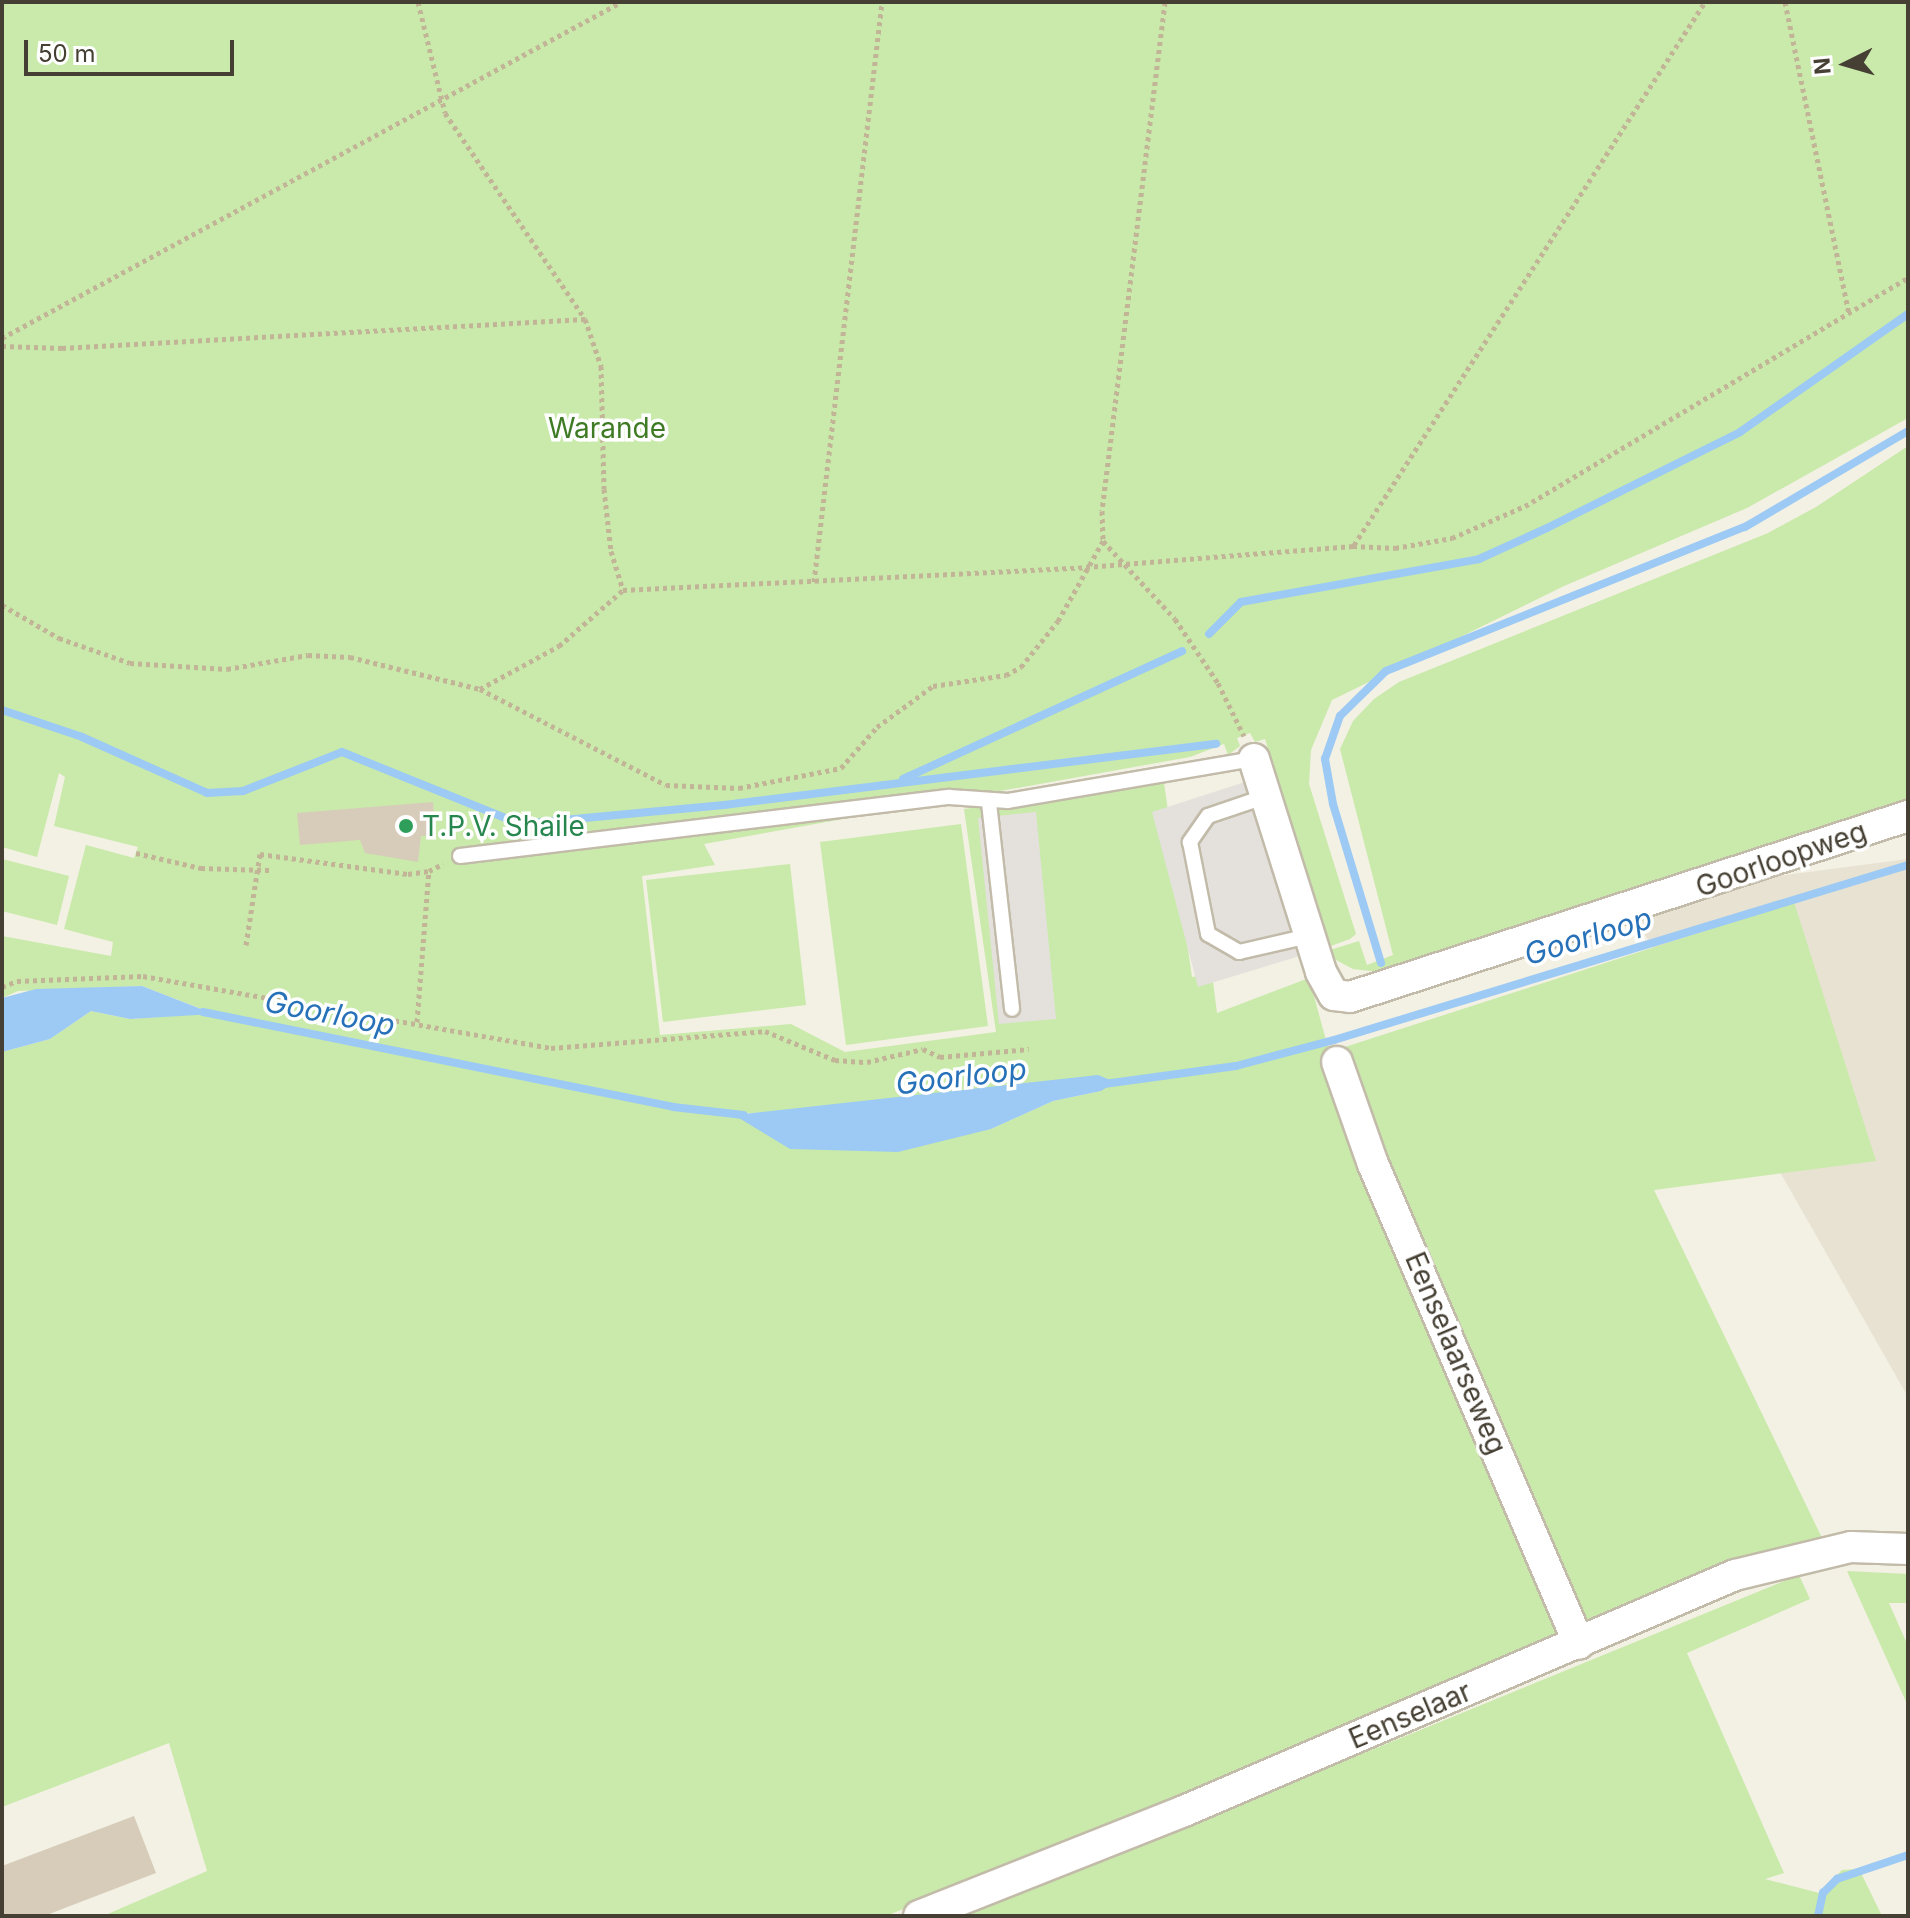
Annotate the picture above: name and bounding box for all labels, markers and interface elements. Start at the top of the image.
scale bar [28,24,238,74]
north arrow [1806,24,1886,104]
text: 50 m [38,39,96,68]
text: N [1808,57,1836,76]
park label: Warande [548,411,666,445]
place label: T.P.V. Shaile [422,809,585,843]
street label: Goorloopweg [1691,814,1871,904]
marker: T.P.V. Shaile [397,817,415,835]
water label: Goorloop [1520,900,1656,972]
water label: Goorloop [262,983,398,1043]
water label: Goorloop [893,1050,1029,1102]
street label: Eenselaarseweg [1398,1247,1514,1459]
street label: Eenselaar [1344,1674,1476,1756]

